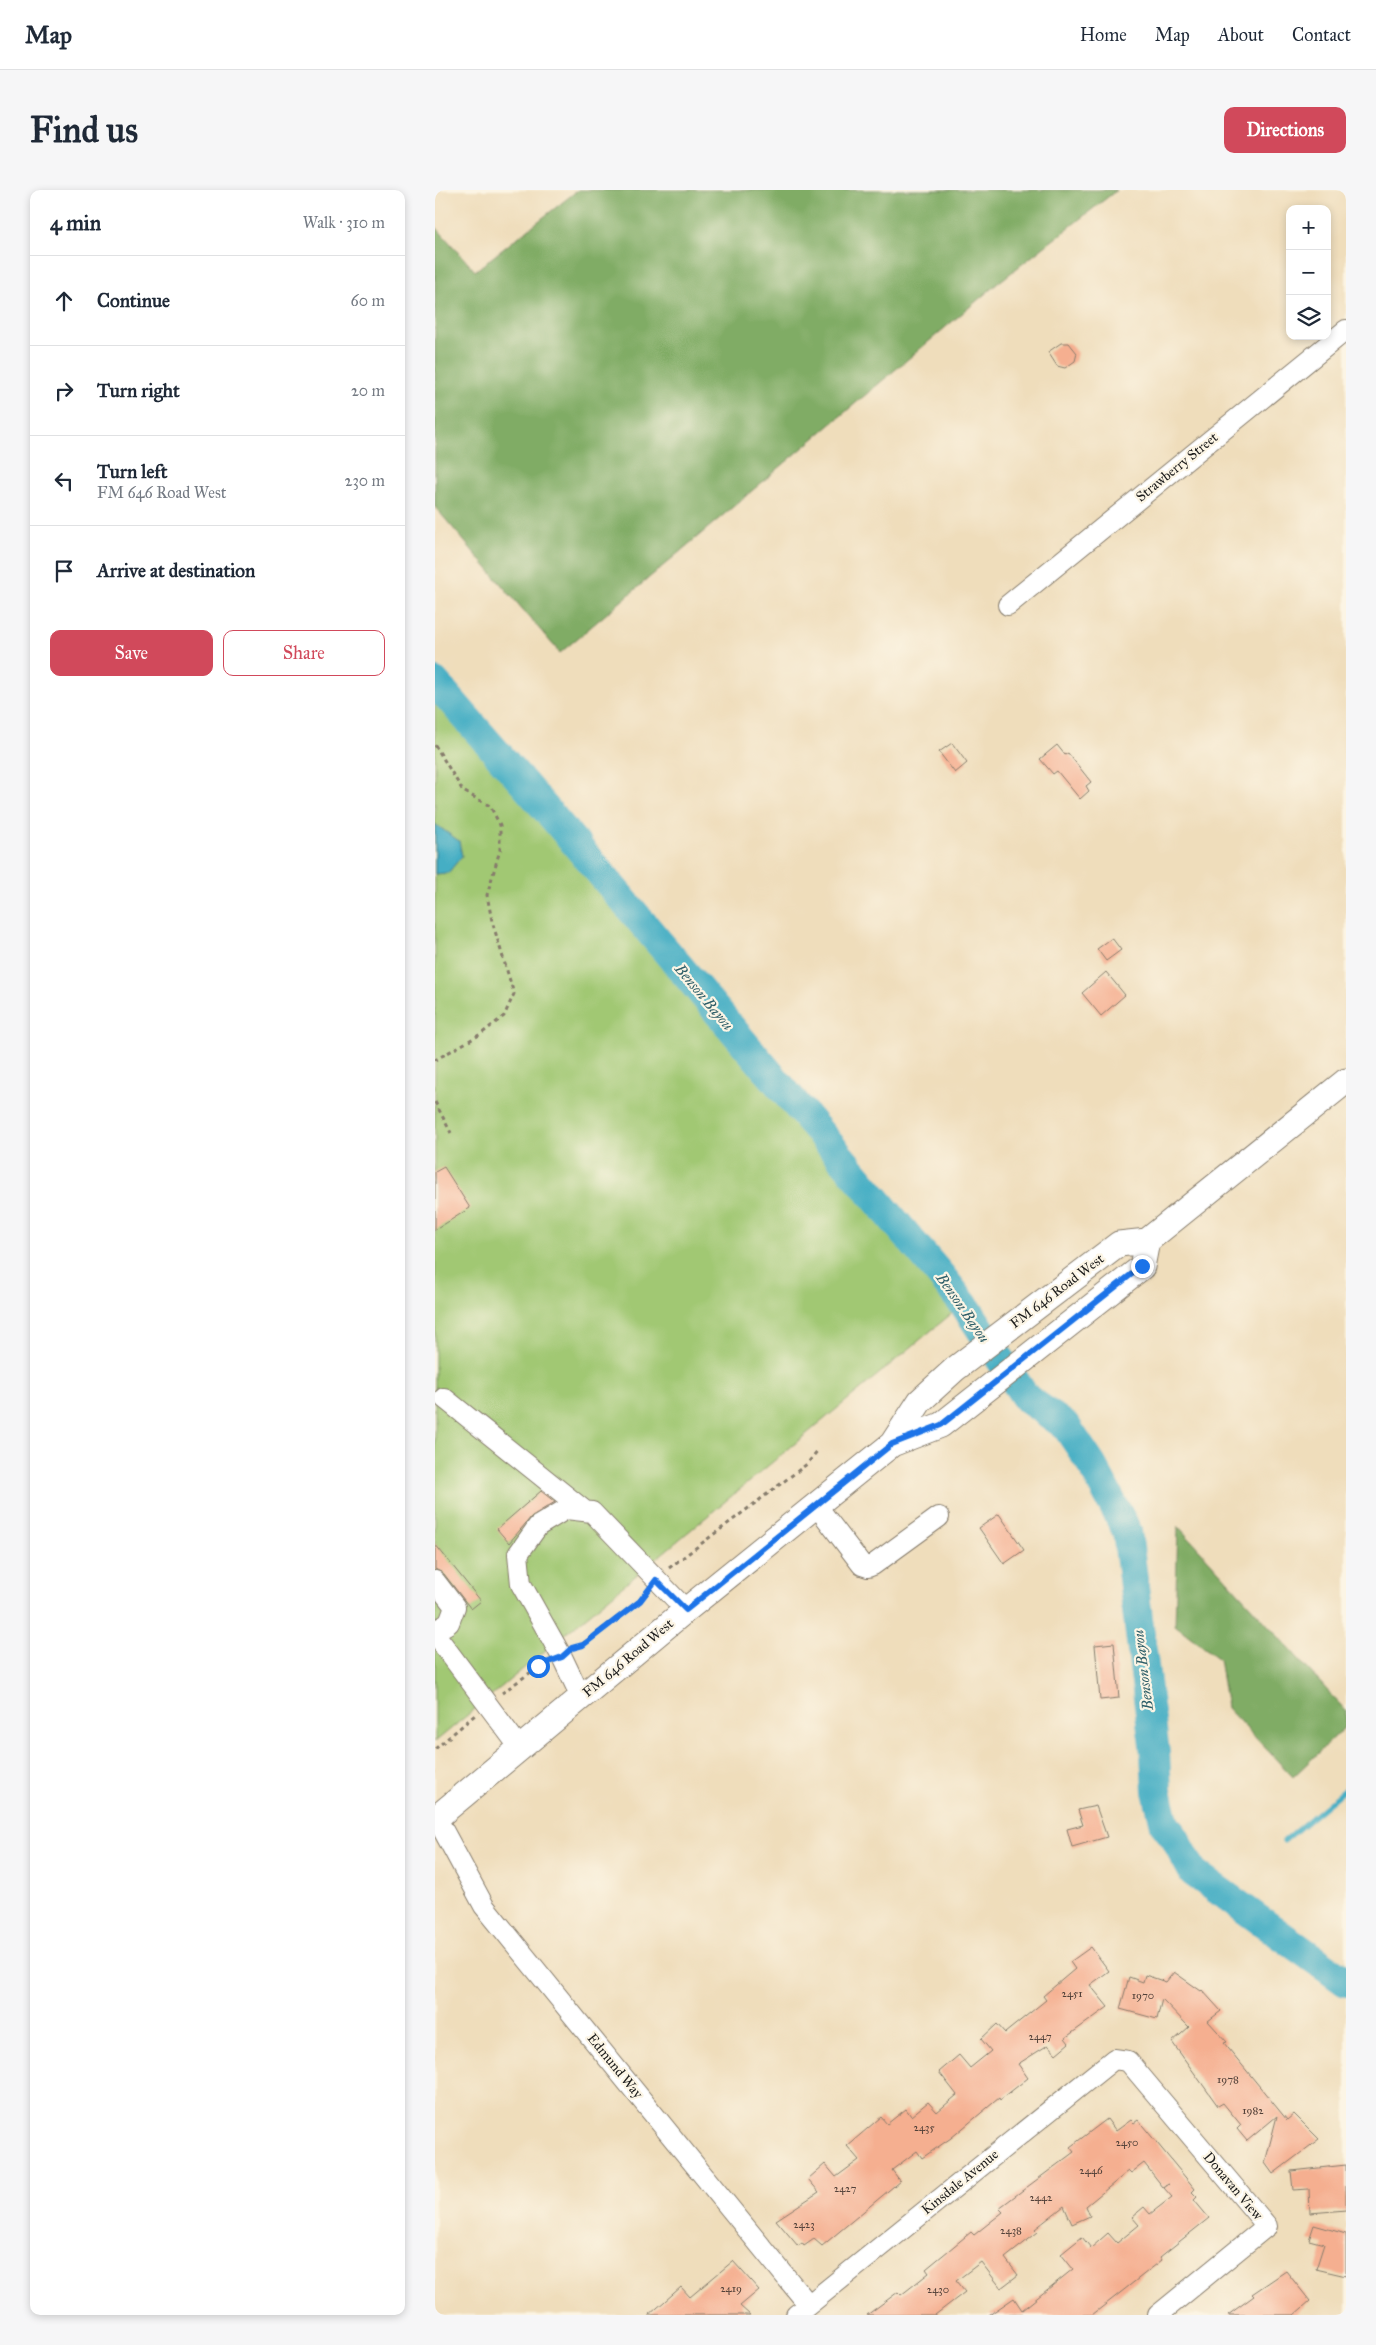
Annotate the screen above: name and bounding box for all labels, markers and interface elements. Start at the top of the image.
text: Map [25,20,72,50]
text: Home [1080,24,1127,46]
text: Map [1155,24,1190,46]
text: About [1218,24,1264,46]
text: Contact [1292,24,1351,46]
button: Directions [1224,107,1346,153]
text: Find us [30,109,138,152]
map controls [1286,205,1331,340]
button: + [1286,205,1331,250]
text: 4 min [50,210,101,236]
text: Walk · 310 m [303,213,385,232]
button: − [1286,250,1331,295]
icon: ahead [50,287,78,315]
text: Continue [97,289,170,312]
text: 60 m [351,291,385,310]
button: layers [1286,295,1331,340]
icon: right [50,377,78,405]
text: Turn right [97,379,180,402]
text: 20 m [351,381,385,400]
street label: Strawberry Street [1133,429,1222,505]
text: Turn left [97,460,167,483]
icon: left [50,467,78,495]
text: 230 m [345,471,385,490]
text: FM 646 Road West [97,483,226,502]
icon: arrive [50,557,78,585]
text: Arrive at destination [97,559,255,582]
button: Save [50,630,213,676]
button: Share [223,630,385,676]
water label: Benson Bayou [670,959,737,1034]
street label: FM 646 Road West [1007,1250,1107,1332]
route end [1131,1255,1154,1278]
water label: Benson Bayou [932,1269,994,1346]
street label: FM 646 Road West [579,1615,677,1701]
water label: Benson Bayou [1129,1629,1157,1712]
route start [527,1655,550,1678]
house number: 2451 [1061,1987,1083,2000]
house number: 1970 [1132,1989,1154,2002]
street label: Edmund Way [584,2030,647,2102]
house number: 2447 [1028,2030,1052,2043]
house number: 1978 [1217,2073,1239,2086]
house number: 1982 [1242,2104,1264,2117]
house number: 2435 [913,2121,935,2134]
house number: 2450 [1115,2136,1139,2149]
street label: Kinsdale Avenue [918,2146,1002,2218]
street label: Donavan View [1200,2149,1267,2224]
house number: 2446 [1079,2164,1103,2177]
house number: 2427 [834,2182,856,2195]
house number: 2442 [1029,2191,1053,2204]
house number: 2423 [793,2218,815,2231]
house number: 2438 [1000,2224,1022,2237]
house number: 2419 [720,2282,742,2295]
house number: 2430 [927,2283,949,2296]

